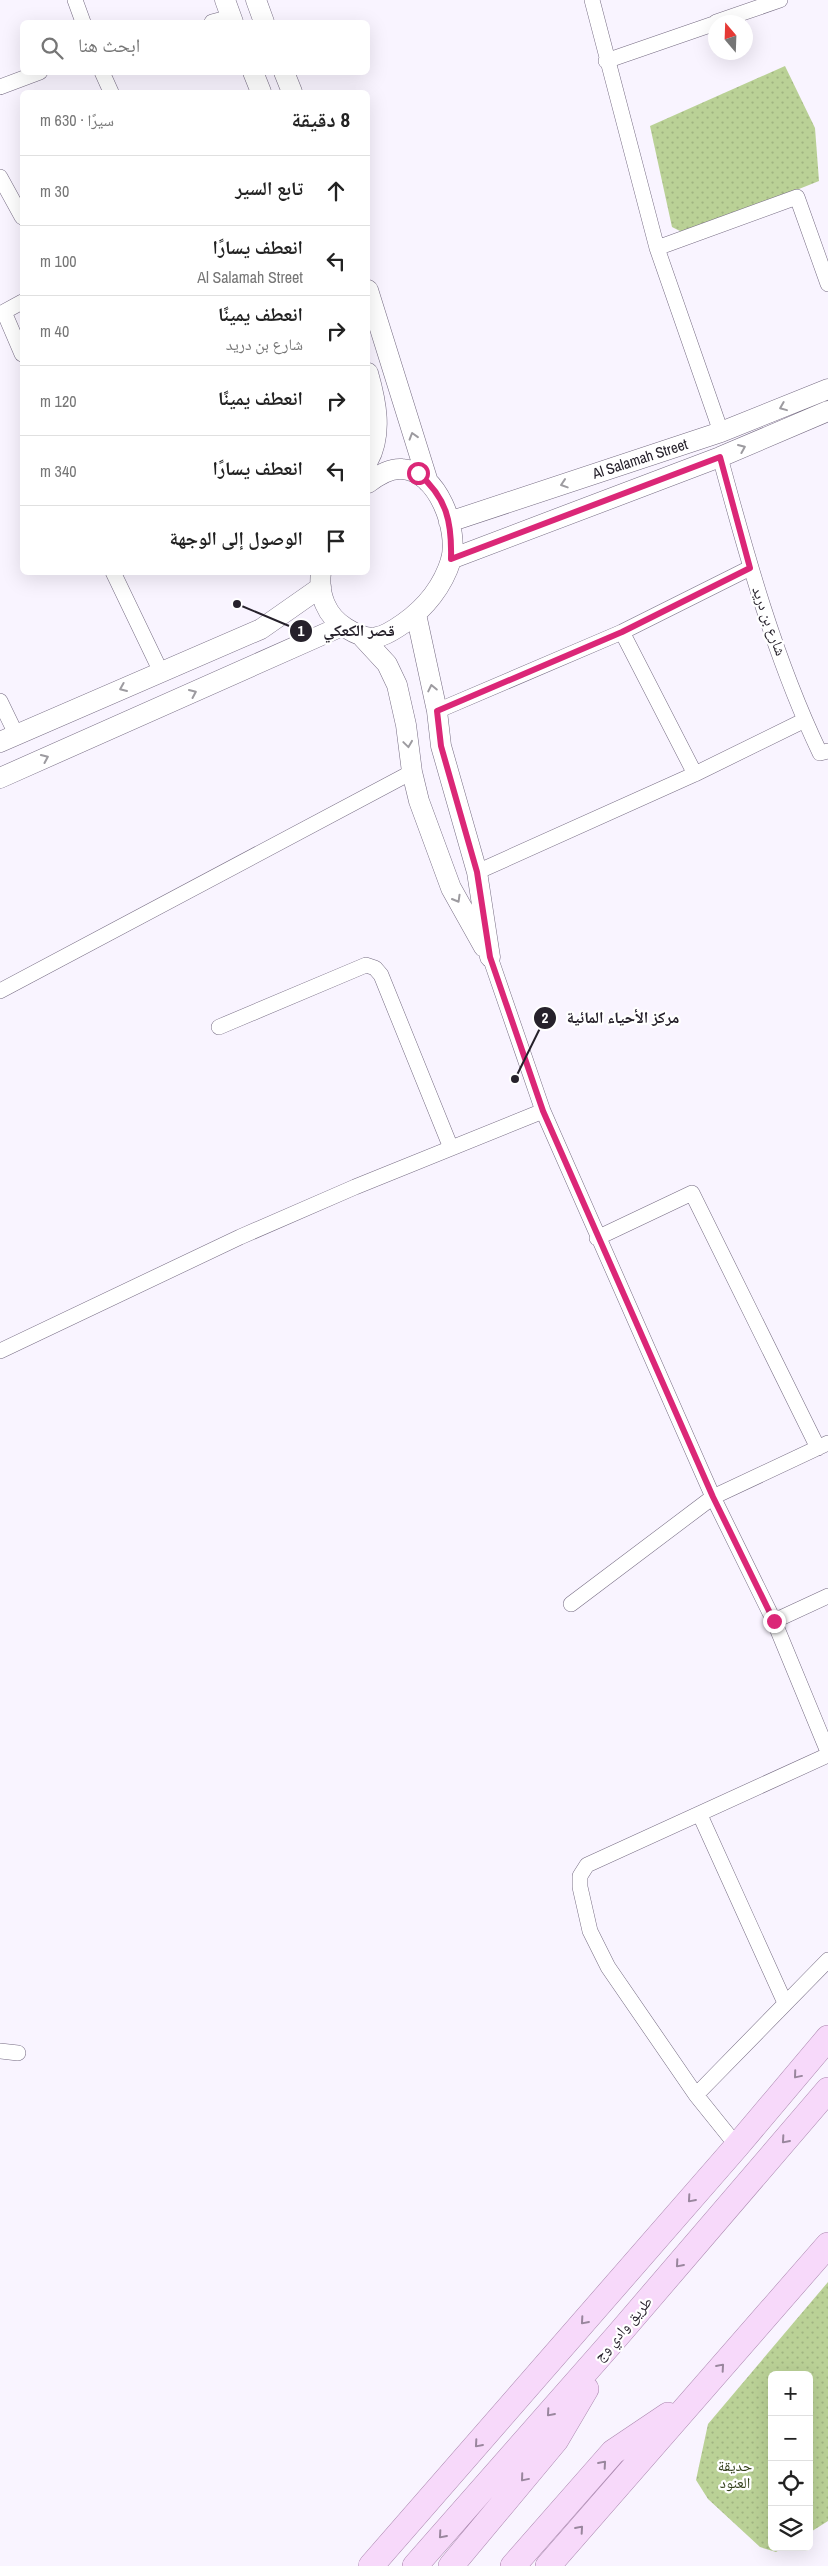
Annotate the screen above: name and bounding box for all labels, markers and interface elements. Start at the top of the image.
north arrow [708,15,753,60]
search box [20,20,370,75]
text: ابحث هنا [78,32,140,58]
icon: search [38,34,66,62]
text: 8 دقيقة [292,105,350,134]
text: سيرًا · 630 m [40,109,114,131]
text: تابع السير [235,175,303,201]
icon: ahead [322,177,350,205]
text: 30 m [40,180,69,202]
text: انعطف يسارًا [213,234,303,260]
icon: left [322,247,350,275]
text: 100 m [40,250,76,272]
text: Al Salamah Street [197,266,303,288]
text: انعطف يمينًا [218,301,303,327]
icon: right [322,317,350,345]
text: 40 m [40,320,69,342]
text: شارع بن دريد [226,333,303,355]
text: انعطف يمينًا [218,385,303,411]
icon: right [322,387,350,415]
text: 120 m [40,390,76,412]
one-way arrow [779,401,788,411]
one-way arrow [409,432,419,440]
street label: Al Salamah Street [589,433,691,484]
one-way arrow [737,444,746,454]
text: انعطف يسارًا [213,455,303,481]
icon: left [322,457,350,485]
text: 340 m [40,460,76,482]
route start [407,462,430,485]
one-way arrow [560,479,568,489]
text: الوصول إلى الوجهة [169,525,303,551]
icon: arrive [322,527,350,555]
street label: شارع بن دريد [747,583,792,659]
callout: قصر الكعكي [288,615,405,646]
text: قصر الكعكي [323,619,395,643]
text: 1 [298,620,305,641]
one-way arrow [119,682,128,693]
one-way arrow [427,683,438,692]
one-way arrow [188,688,197,699]
one-way arrow [402,741,413,749]
one-way arrow [40,754,49,765]
one-way arrow [450,893,460,902]
callout: مركز الأحياء المائية [532,1002,690,1033]
text: مركز الأحياء المائية [567,1006,679,1028]
text: 2 [542,1007,549,1028]
route end [763,1610,786,1633]
one-way arrow [793,2070,802,2079]
one-way arrow [782,2135,791,2144]
one-way arrow [688,2193,697,2202]
one-way arrow [676,2258,685,2267]
street label: طريق وادي وج [588,2291,658,2367]
one-way arrow [581,2316,590,2325]
one-way arrow [715,2364,724,2373]
map controls [768,2371,813,2551]
button: + [768,2371,813,2416]
one-way arrow [547,2407,556,2416]
button: − [768,2416,813,2461]
one-way arrow [475,2438,483,2447]
park label: حديقة العنود [718,2455,753,2493]
one-way arrow [598,2460,607,2469]
button: locate [768,2461,813,2506]
one-way arrow [521,2472,530,2481]
button: layers [768,2506,813,2551]
one-way arrow [574,2526,583,2535]
one-way arrow [439,2529,448,2538]

